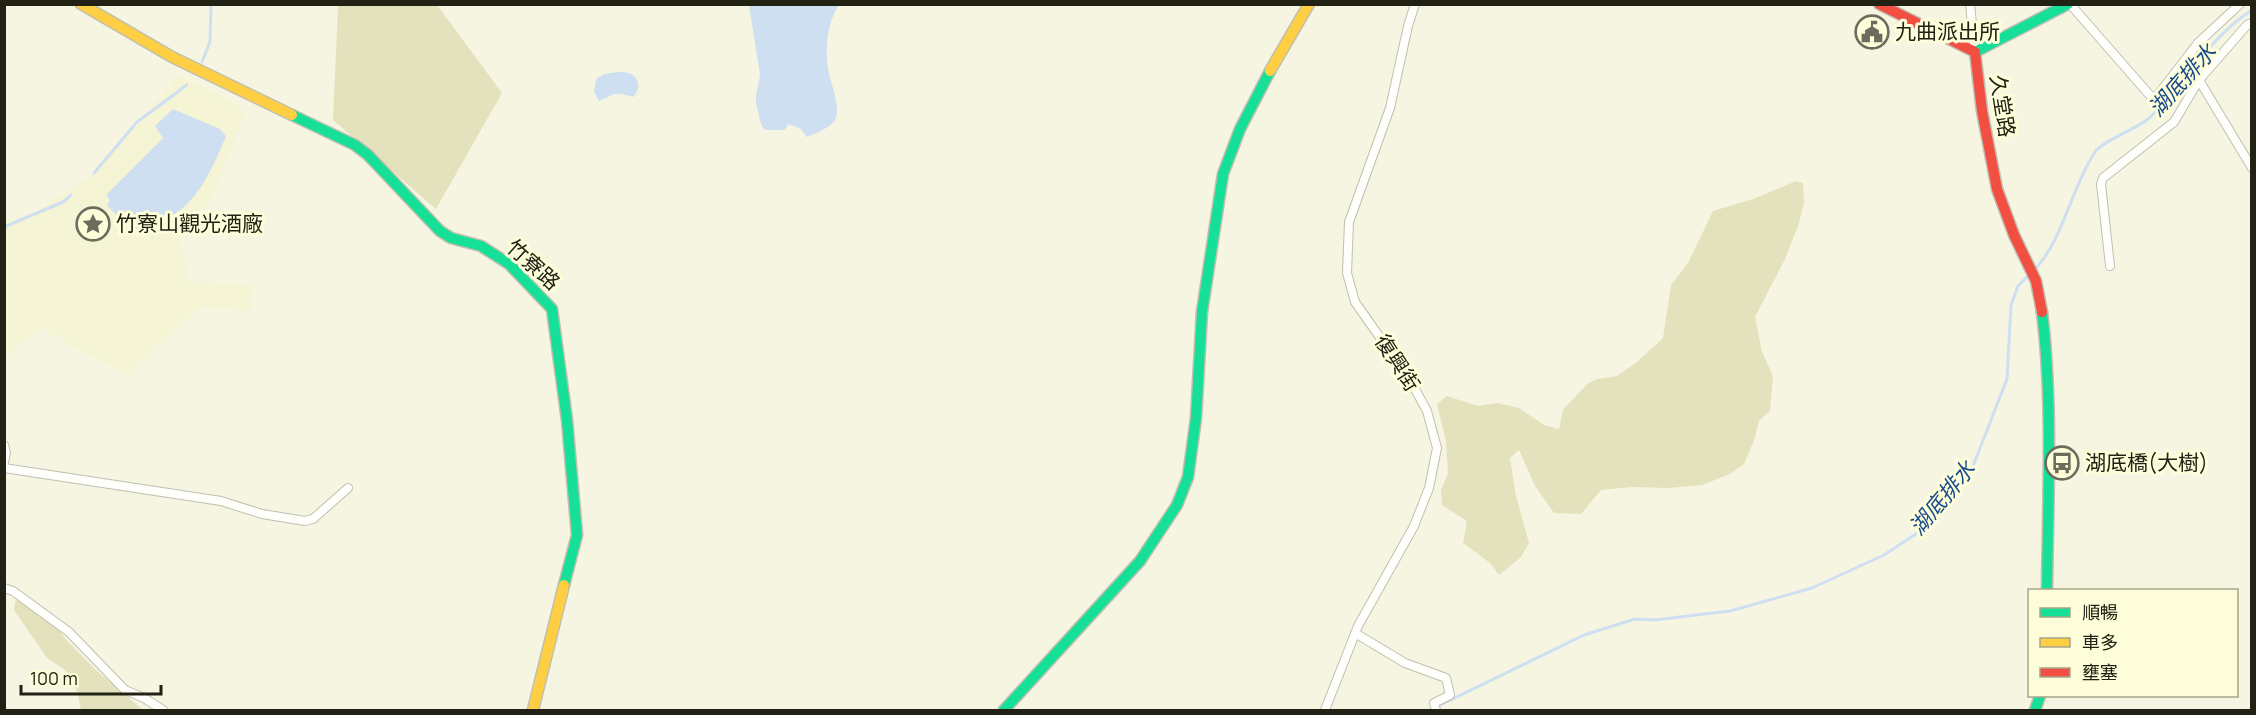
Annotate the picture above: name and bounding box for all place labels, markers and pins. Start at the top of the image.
public building icon: 九曲派出所 [1854,14,1890,50]
place label: 九曲派出所 [1895,17,2000,45]
place icon: 竹寮山觀光酒廠 [75,206,111,242]
place label: 竹寮山觀光酒廠 [116,209,263,237]
bus stop icon: 湖底橋(大樹) [2044,445,2080,481]
place label: 湖底橋(大樹) [2085,448,2208,476]

